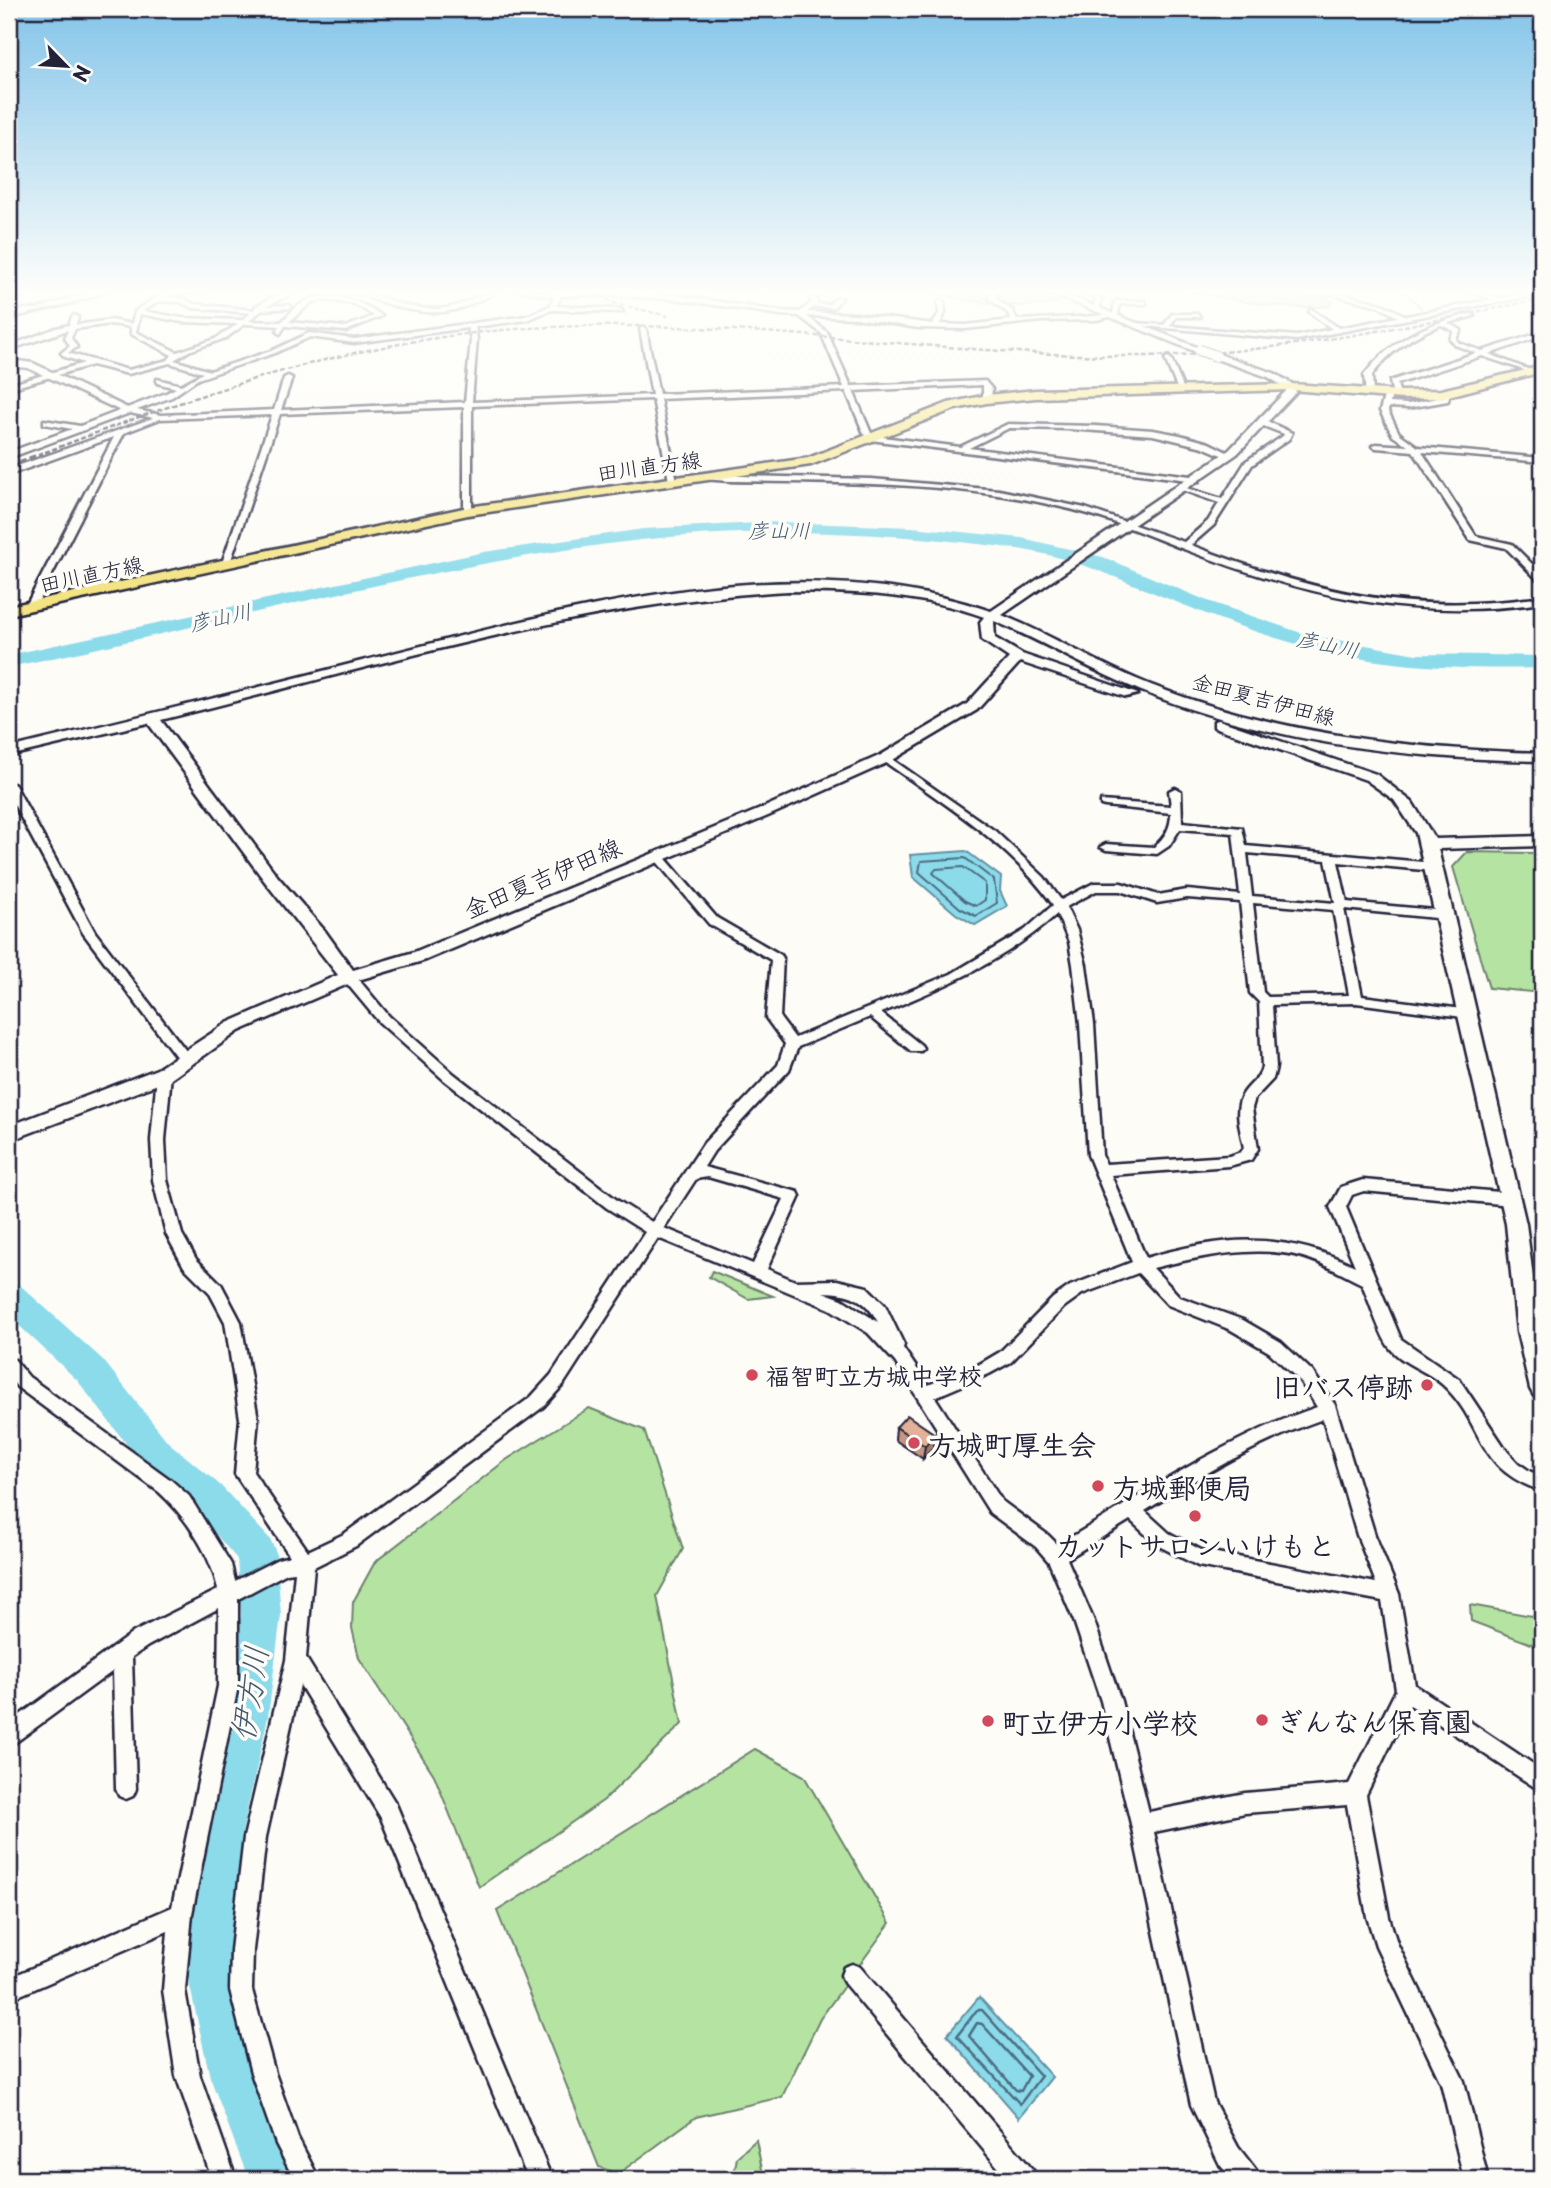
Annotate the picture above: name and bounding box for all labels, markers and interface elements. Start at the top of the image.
north arrow [32,32,102,102]
text: N [66,61,98,86]
street label: 田川直方線 [595,442,703,488]
water label: 彦山川 [748,513,811,545]
street label: 田川直方線 [36,546,146,600]
water label: 彦山川 [186,594,254,638]
water label: 彦山川 [1294,621,1362,665]
street label: 金田夏吉伊田線 [1189,664,1339,732]
street label: 金田夏吉伊田線 [458,828,626,926]
place label: 福智町立方城中学校 [766,1357,982,1393]
place label: 旧バス停跡 [1273,1364,1413,1407]
marker: 福智町立方城中学校 [744,1367,760,1383]
marker: 旧バス停跡 [1419,1377,1435,1393]
place label: 方城町厚生会 [928,1422,1096,1465]
marker: 方城町厚生会 [906,1435,922,1451]
place label: 方城郵便局 [1112,1465,1252,1508]
marker: 方城郵便局 [1090,1478,1106,1494]
marker: カットサロンいけもと [1187,1508,1203,1524]
place label: カットサロンいけもと [1055,1523,1335,1566]
water label: 伊方川 [217,1642,279,1744]
place label: ぎんなん保育園 [1276,1699,1472,1742]
place label: 町立伊方小学校 [1002,1700,1198,1743]
marker: ぎんなん保育園 [1254,1712,1270,1728]
marker: 町立伊方小学校 [980,1713,996,1729]

